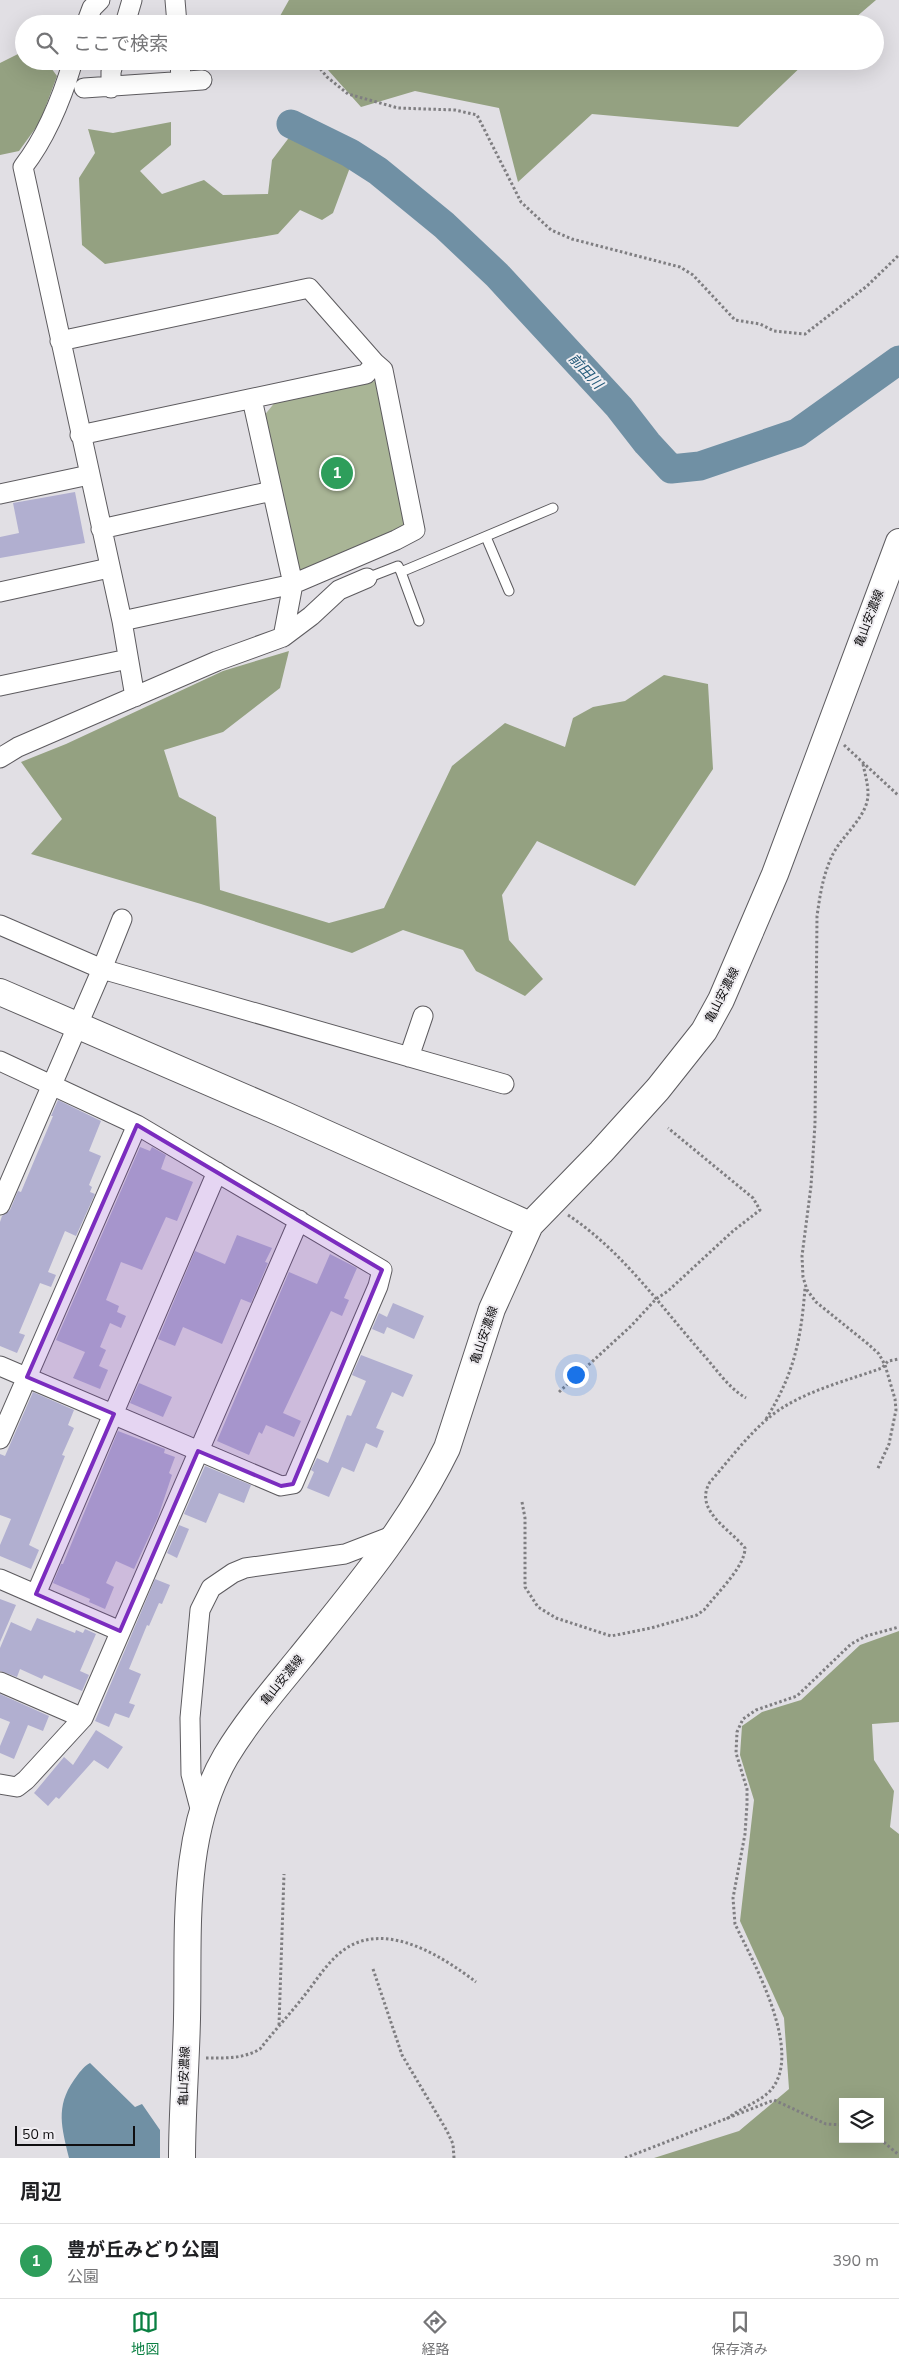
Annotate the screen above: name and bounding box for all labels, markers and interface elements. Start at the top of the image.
search box [15,15,884,70]
icon: search [33,29,61,57]
text: ここで検索 [73,31,168,57]
water label: 前田川 [564,350,608,395]
pin: 1 [321,454,353,492]
street label: 亀山安濃線 [851,587,887,649]
street label: 亀山安濃線 [701,965,743,1025]
street label: 亀山安濃線 [467,1304,501,1366]
your location [563,1362,589,1388]
street label: 亀山安濃線 [257,1652,307,1708]
street label: 亀山安濃線 [175,2046,193,2106]
map controls [839,2098,884,2143]
button: layers [839,2098,884,2143]
scale bar [15,2123,135,2146]
text: 50 m [22,2125,54,2144]
text: 周辺 [20,2178,62,2206]
text: 豊が丘みどり公園 [67,2237,219,2263]
text: 1 [31,2250,41,2272]
text: 390 m [832,2250,879,2272]
text: 公園 [67,2266,99,2288]
tab: 地図 [131,2308,159,2359]
tab: 経路 [421,2308,449,2359]
tab: 保存済み [712,2308,768,2359]

